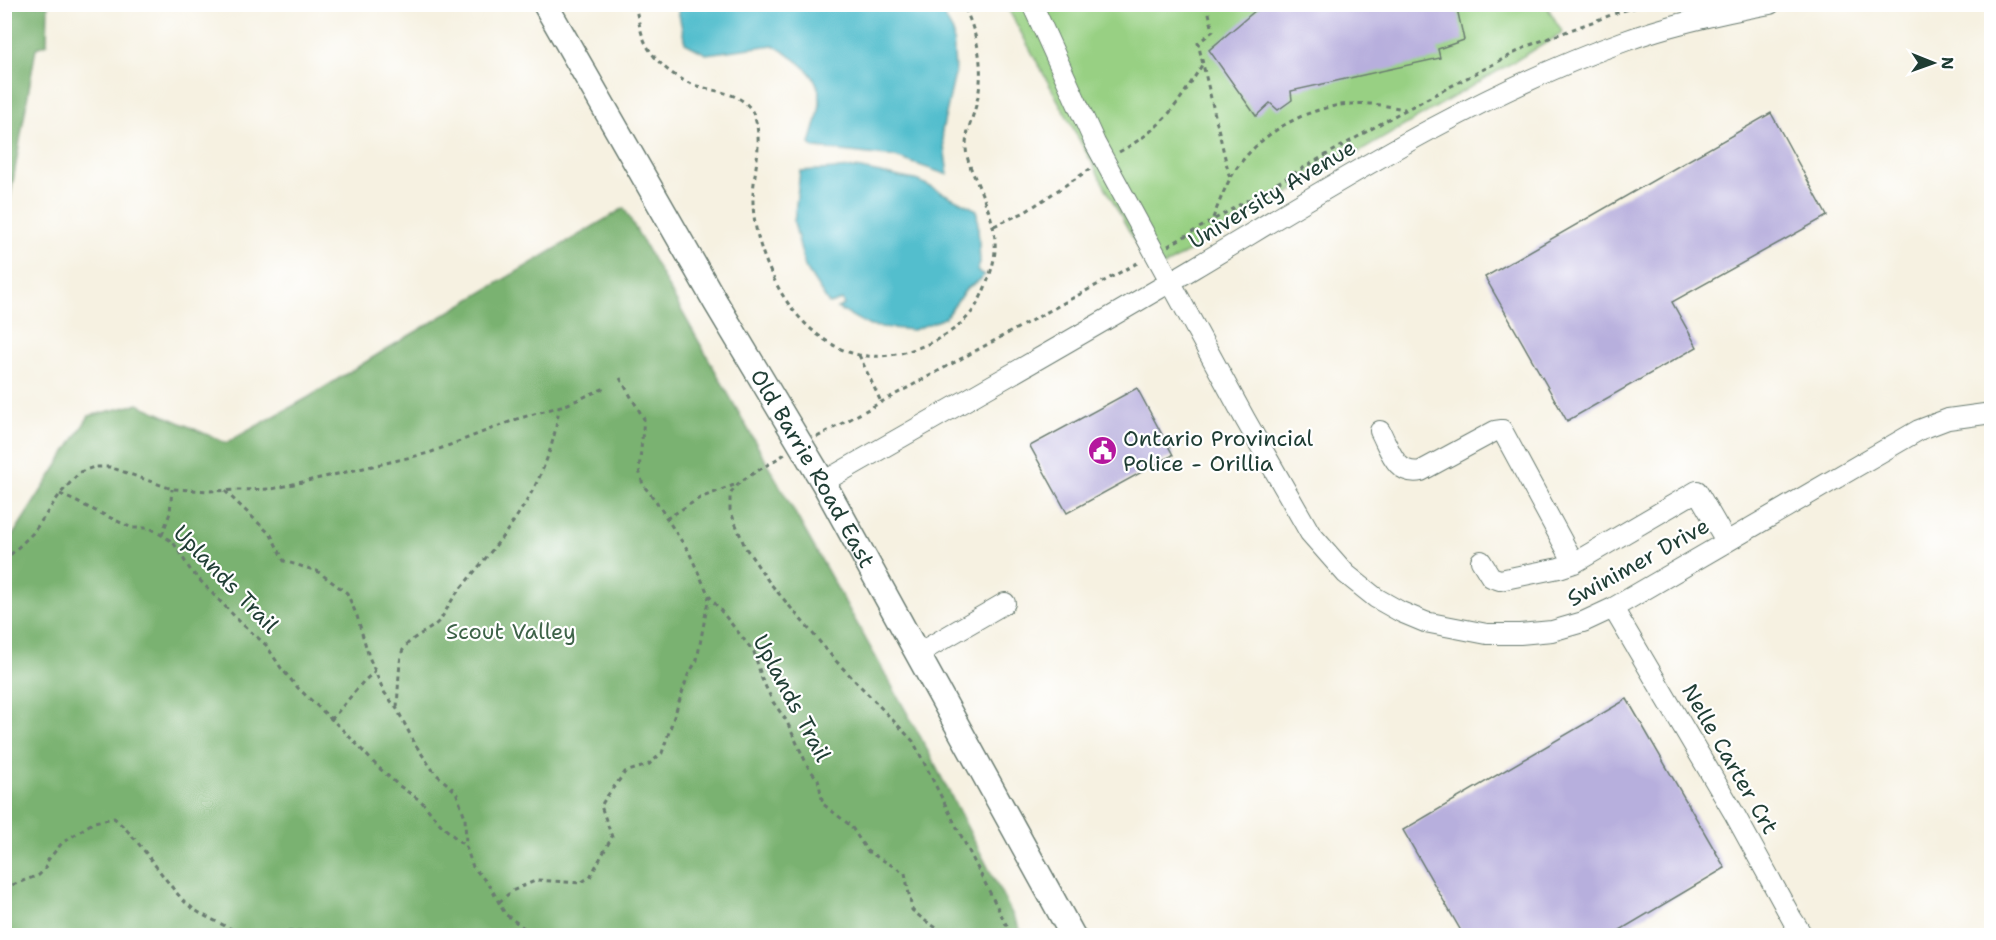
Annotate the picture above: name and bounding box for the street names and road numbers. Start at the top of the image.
street label: University Avenue [1183,133,1361,255]
street label: Old Barrie Road East [744,363,882,573]
street label: Swinimer Drive [1562,511,1714,613]
street label: Uplands Trail [167,519,285,640]
street label: Uplands Trail [746,629,838,767]
street label: Nelle Carter Crt [1675,679,1785,839]

